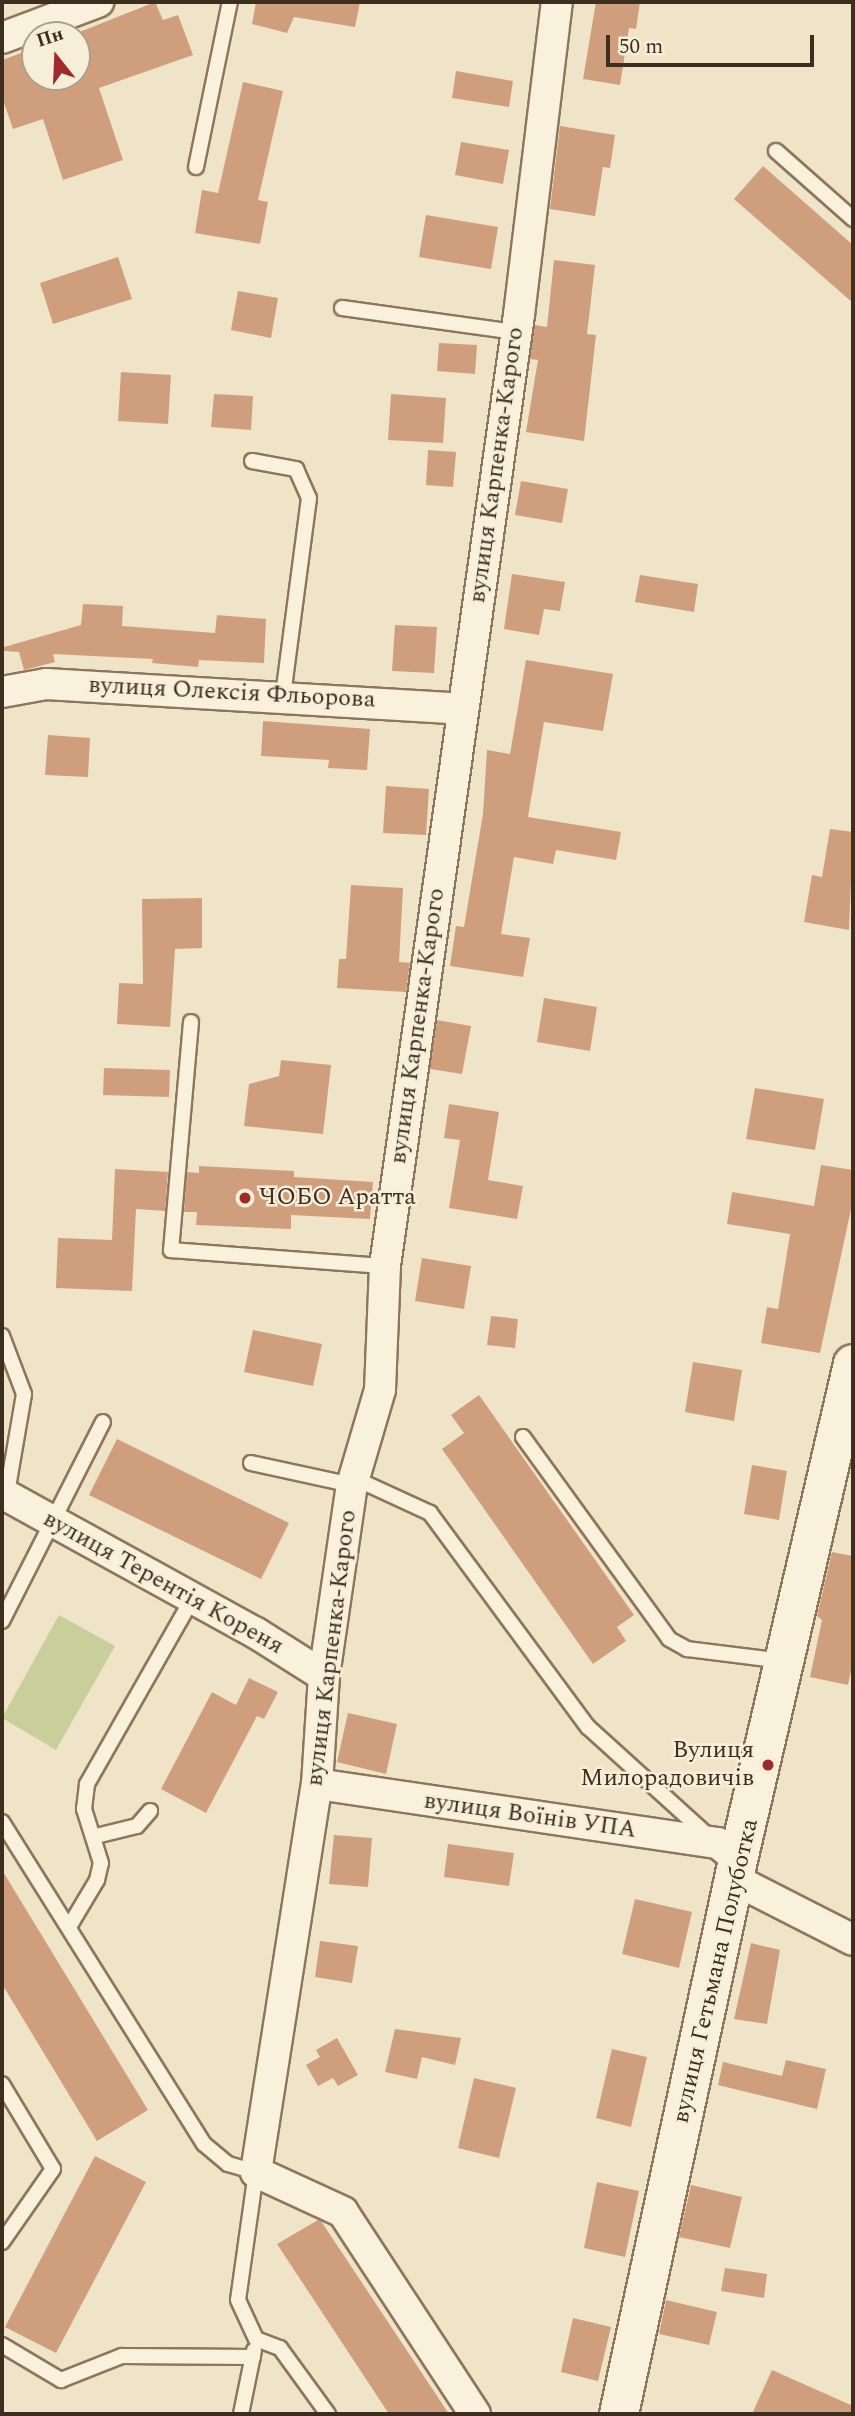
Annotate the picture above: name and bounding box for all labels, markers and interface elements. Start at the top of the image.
text: Пн [32,19,67,55]
north arrow [21,21,91,91]
scale bar [610,21,818,65]
text: 50 m [619,31,663,63]
street label: вулиця Карпенка-Карого [463,325,531,605]
street label: вулиця Олексія Фльорова [88,671,376,715]
street label: вулиця Карпенка-Карого [384,886,452,1166]
place label: ЧОБО Аратта [259,1184,416,1212]
marker: ЧОБО Аратта [237,1190,253,1206]
street label: вулиця Терентія Кореня [38,1505,288,1661]
street label: вулиця Карпенка-Карого [301,1508,363,1788]
place label: Вулиця Милорадовичів [580,1737,754,1793]
marker: Вулиця Милорадовичів [760,1757,776,1773]
street label: вулиця Воїнів УПА [422,1787,638,1845]
street label: вулиця Гетьмана Полуботка [667,1816,765,2126]

